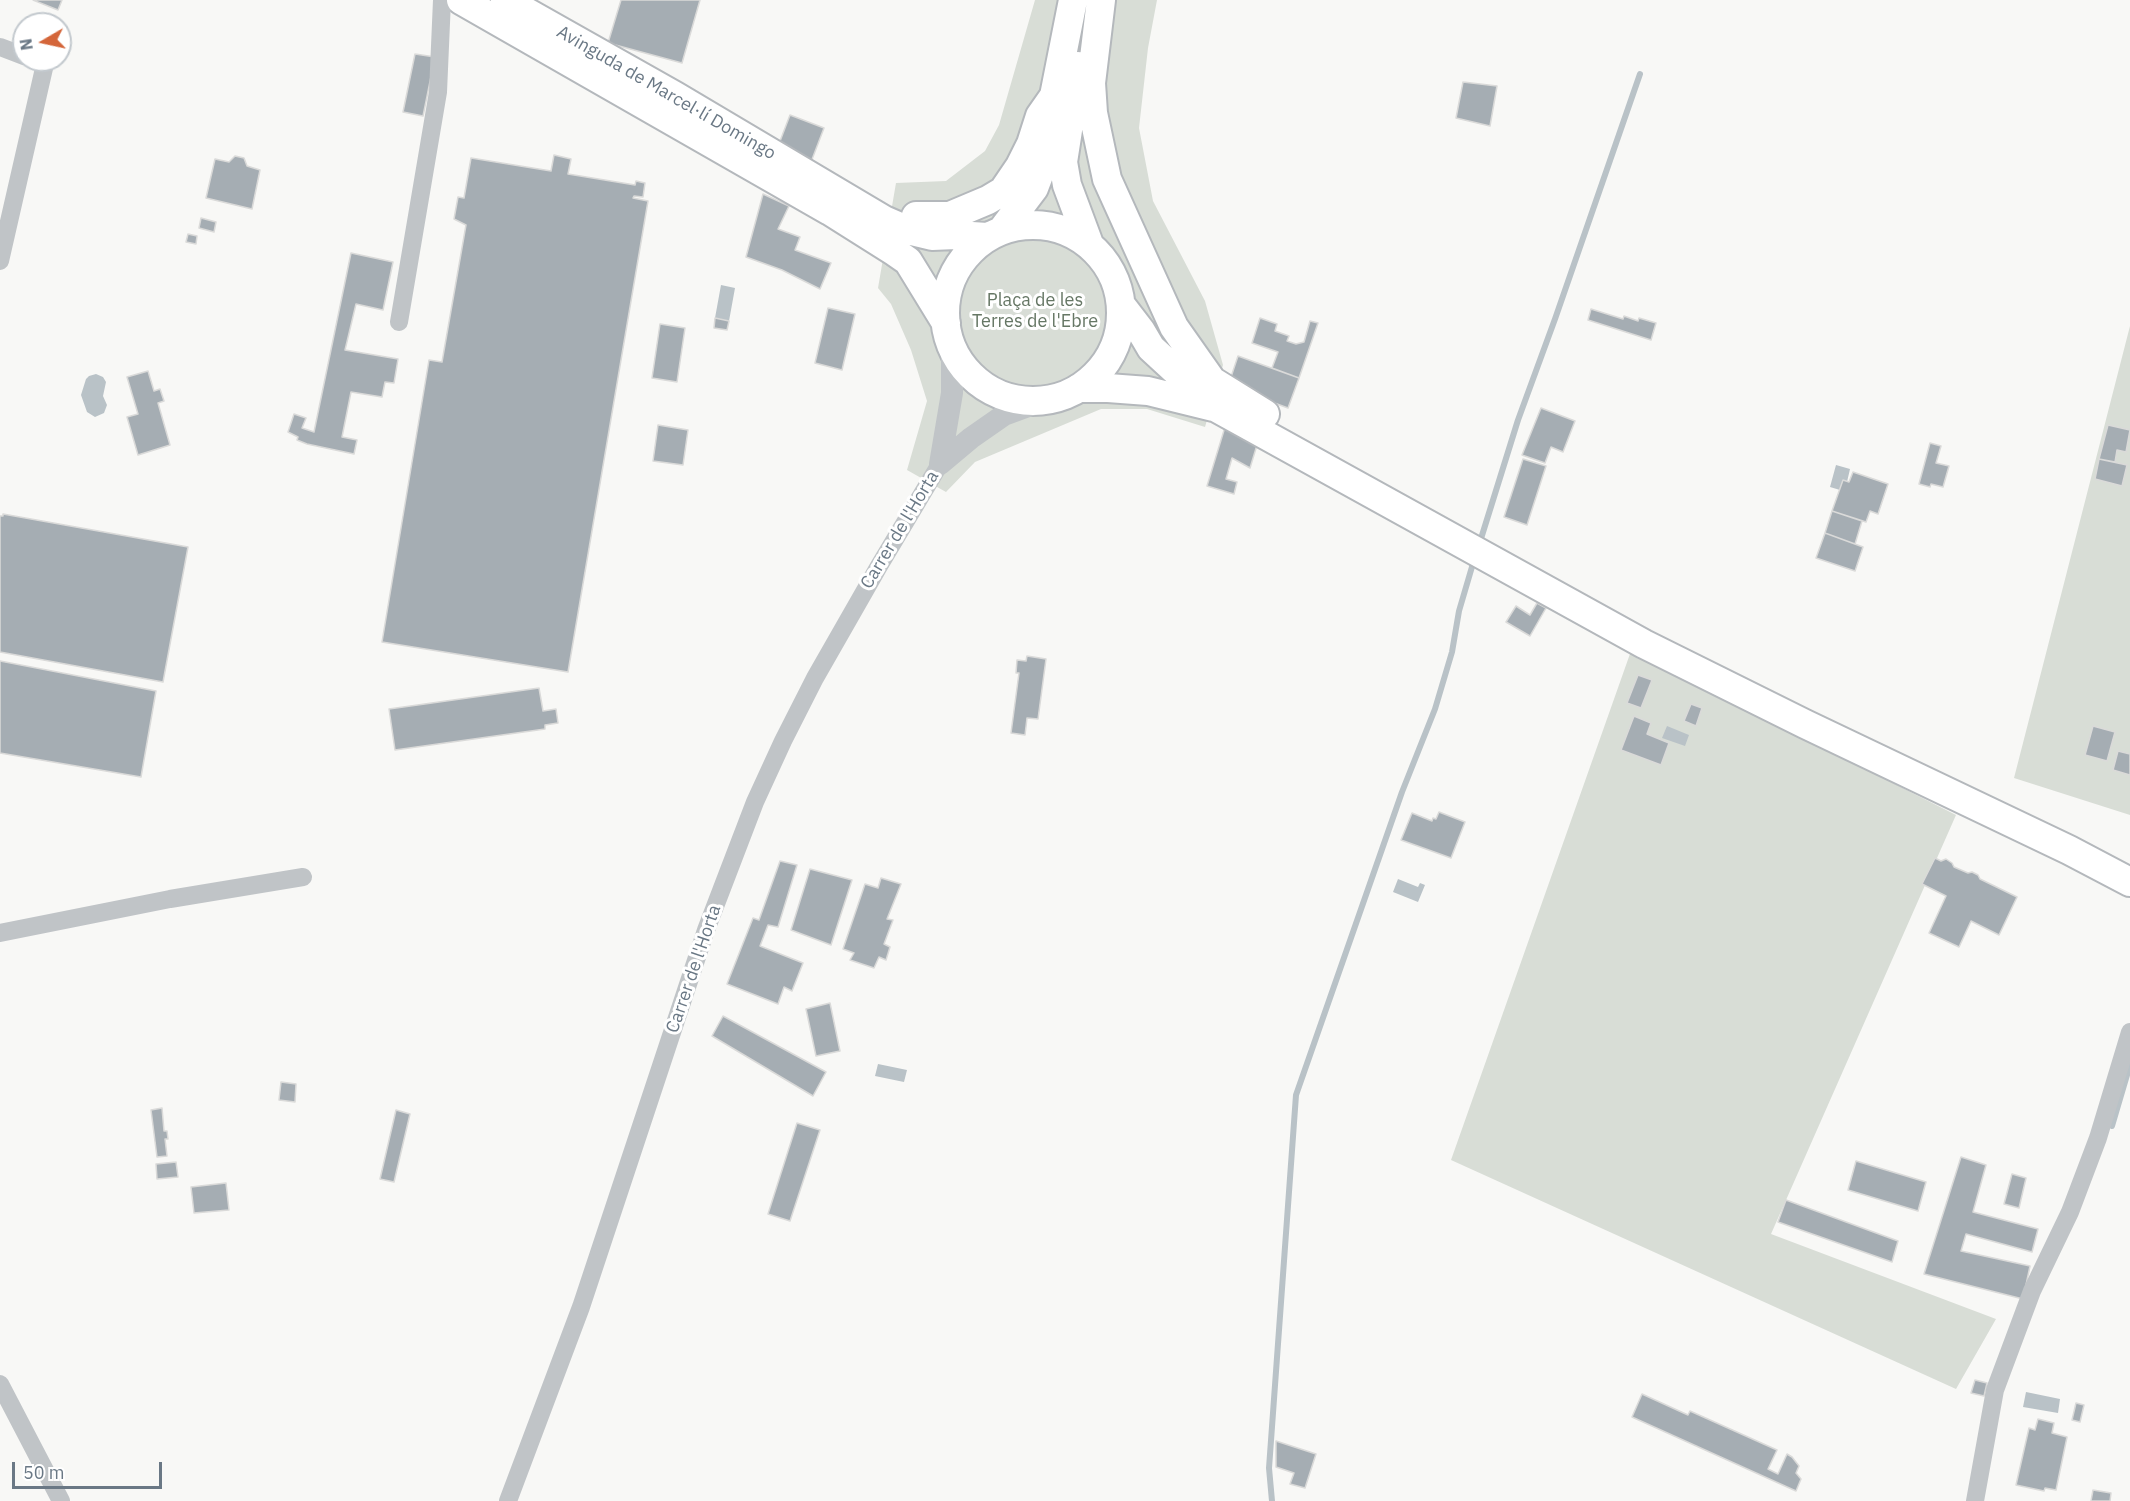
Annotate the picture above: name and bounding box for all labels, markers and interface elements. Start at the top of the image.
north arrow [12,12,72,72]
street label: Avinguda de Marcel·lí Domingo [553,21,779,165]
text: N [15,37,37,52]
park label: Plaça de les Terres de l'Ebre [972,290,1098,332]
street label: Carrer de l'Horta [856,467,944,593]
street label: Carrer de l'Horta [662,902,726,1036]
scale bar [15,1450,165,1488]
text: 50 m [23,1461,65,1484]

